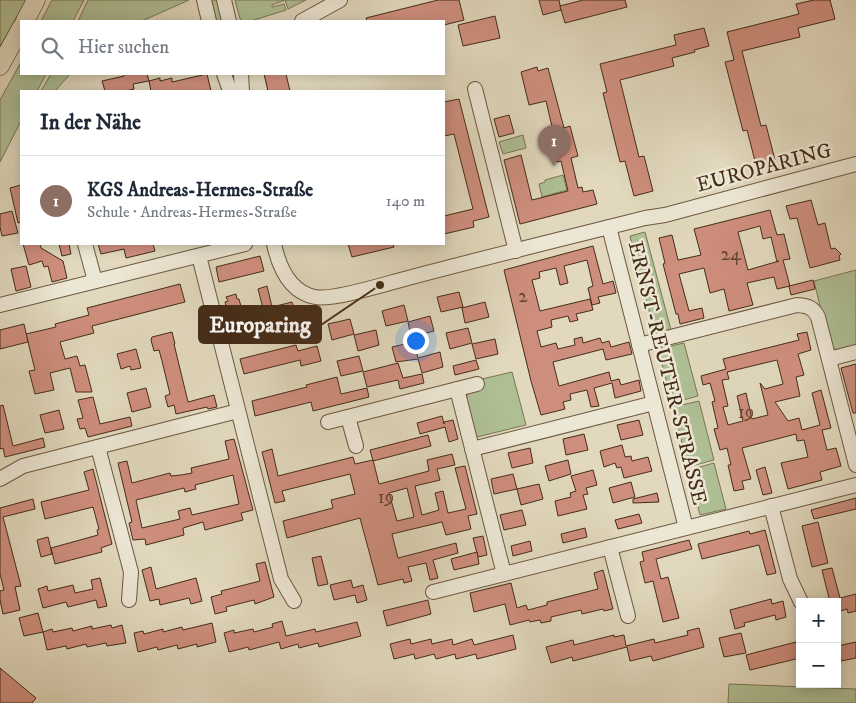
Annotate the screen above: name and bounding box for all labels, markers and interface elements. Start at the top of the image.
search box [20,20,445,75]
icon: search [38,34,66,62]
text: Hier suchen [78,36,169,59]
text: In der Nähe [40,110,141,136]
pin: 1 [538,125,570,166]
street label: EUROPARING [694,137,835,199]
text: KGS Andreas-Hermes-Straße [87,179,313,202]
text: 1 [53,191,59,211]
text: 140 m [386,191,425,211]
text: Schule · Andreas-Hermes-Straße [87,202,297,222]
street label: ERNST-REUTER-STRASSE [622,238,712,508]
house number: 24 [721,243,742,266]
house number: 2 [518,285,528,308]
callout: Europaring [199,306,321,343]
text: Europaring [209,312,312,339]
your location [403,328,429,354]
house number: 19 [738,401,754,424]
house number: 19 [378,486,394,509]
map controls [796,598,841,688]
button: + [796,598,841,643]
button: − [796,643,841,688]

